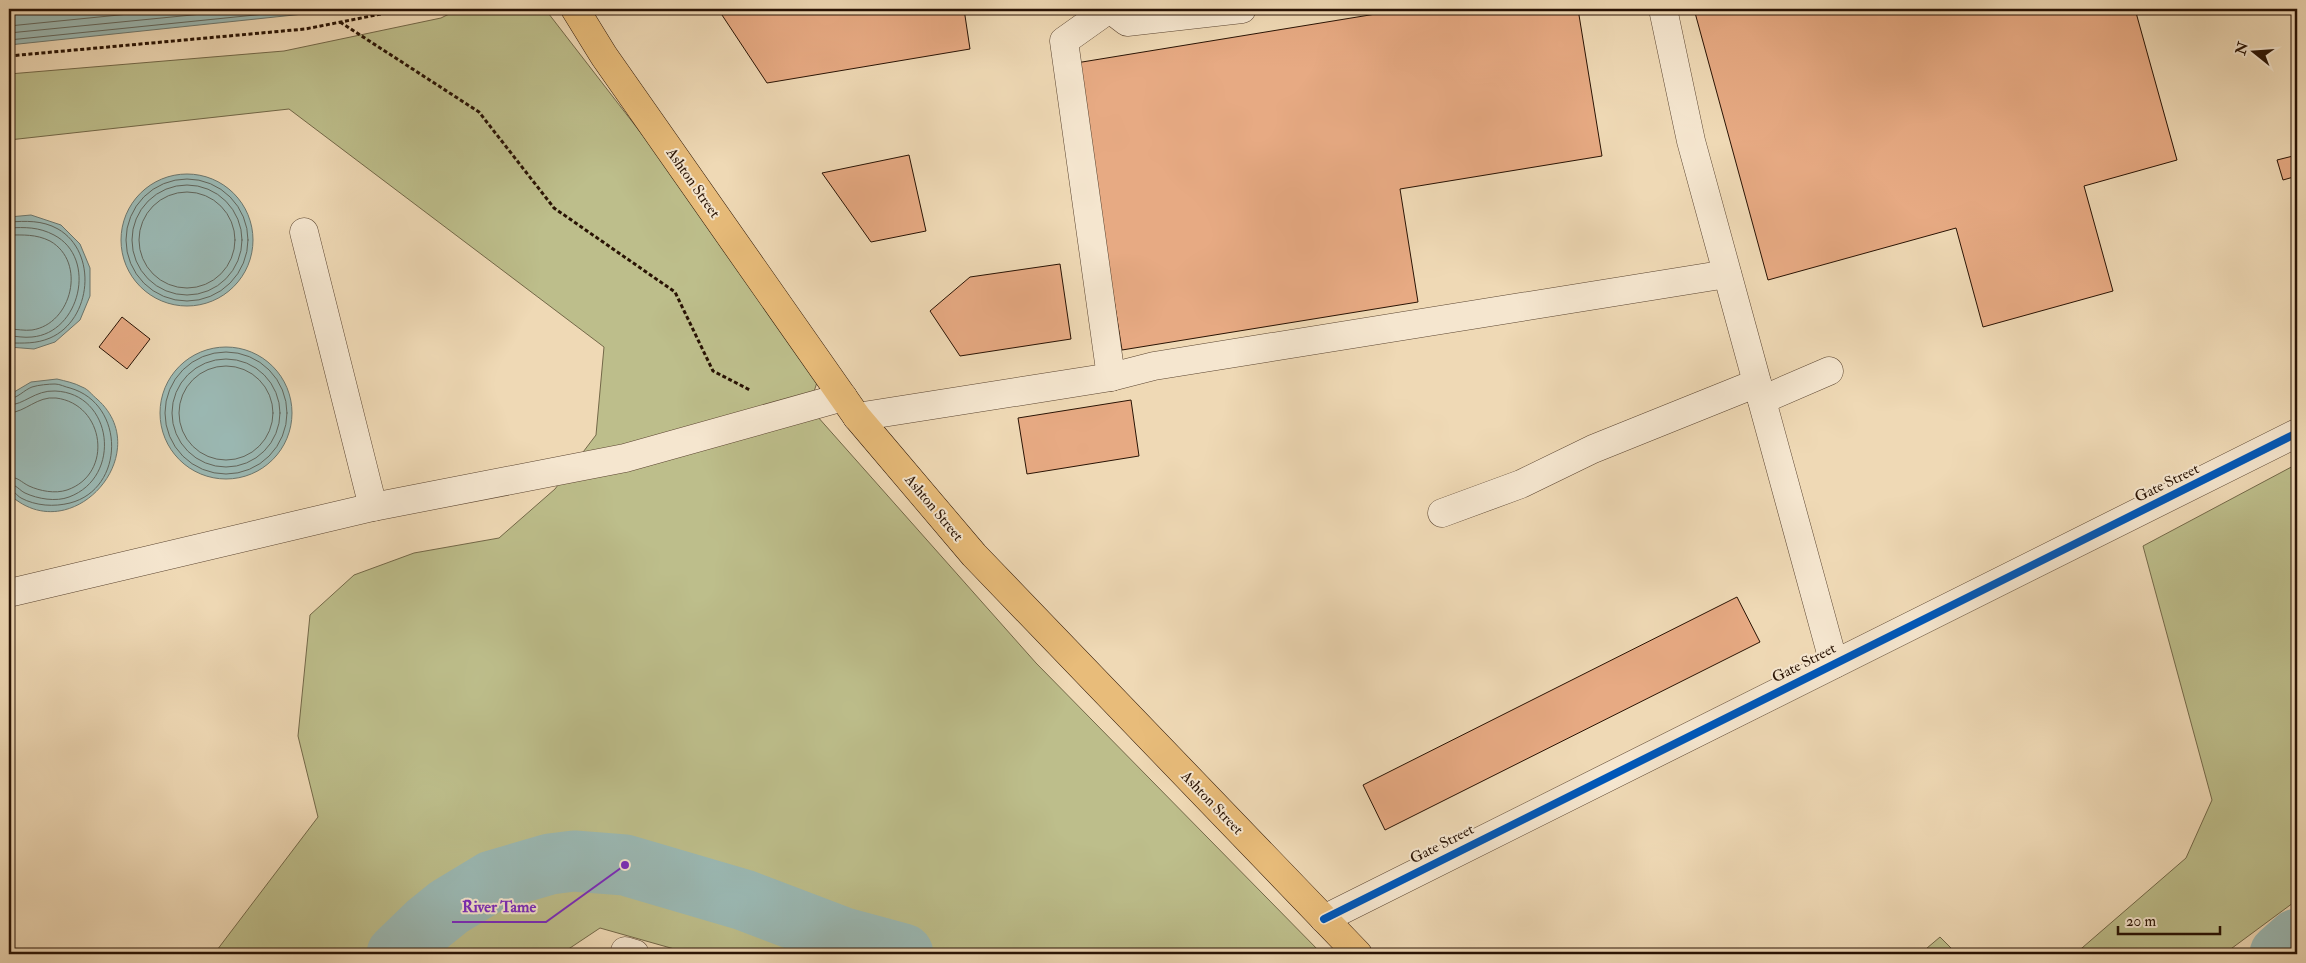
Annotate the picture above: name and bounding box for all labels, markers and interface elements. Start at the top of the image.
north arrow [2228,28,2278,78]
text: N [2232,39,2252,58]
street label: Ashton Street [661,143,724,222]
street label: Gate Street [2132,459,2202,507]
street label: Ashton Street [900,470,968,545]
street label: Gate Street [1769,639,1839,687]
street label: Ashton Street [1176,766,1247,839]
street label: Gate Street [1407,820,1477,868]
callout: River Tame [452,891,546,922]
text: River Tame [462,897,536,917]
scale bar [2118,903,2221,935]
text: 20 m [2126,912,2156,931]

